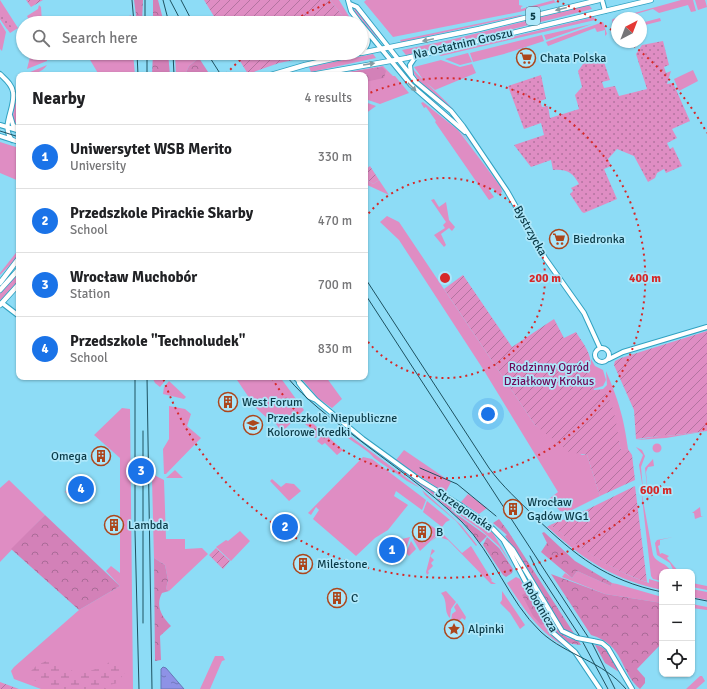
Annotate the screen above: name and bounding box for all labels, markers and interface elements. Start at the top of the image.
one-way arrow [555,6,567,12]
road number: 5 [526,7,540,25]
north arrow [611,12,647,48]
search box [16,16,368,60]
street label: Na Ostatnim Groszu [412,25,514,63]
icon: search [30,27,52,49]
text: Search here [62,29,138,47]
one-way arrow [422,37,434,43]
supermarket icon: Chata Polska [515,47,537,69]
place label: Chata Polska [540,51,606,66]
one-way arrow [363,61,375,67]
one-way arrow [407,82,417,92]
text: Nearby [32,88,85,109]
text: 4 results [304,90,352,106]
text: Uniwersytet WSB Merito [70,140,232,158]
text: 1 [41,149,49,165]
text: 330 m [318,149,352,165]
text: University [70,158,126,174]
street label: Bystrzycka [510,203,550,259]
text: Przedszkole Pirackie Skarby [70,204,253,222]
text: 2 [41,213,49,229]
text: 470 m [318,213,352,229]
text: School [70,222,108,238]
supermarket icon: Biedronka [548,228,570,250]
place label: Biedronka [573,232,625,247]
text: Wrocław Muchobór [70,268,197,286]
centre of rings [438,271,452,285]
text: 200 m [529,271,561,286]
text: 400 m [629,271,661,286]
text: 3 [41,277,49,293]
text: 700 m [318,277,352,293]
text: Station [70,286,110,302]
text: Przedszkole "Technoludek" [70,332,246,350]
text: 4 [41,341,49,357]
text: 830 m [318,341,352,357]
text: School [70,350,108,366]
park label: Rodzinny Ogród Działkowy Krokus [504,360,594,389]
building icon: West Forum [217,391,239,413]
place label: West Forum [242,395,303,410]
your location [478,404,498,424]
place label: Przedszkole Niepubliczne Kolorowe Kredki [267,411,397,440]
school or university icon: Przedszkole Niepubliczne Kolorowe Kredki [242,414,264,436]
building icon: Omega [90,445,112,467]
place label: Omega [51,449,87,464]
pin: 3 [128,456,154,486]
pin: 4 [68,474,94,504]
text: 600 m [640,483,672,498]
street label: Strzegomska [432,485,496,535]
place label: Wrocław Gądów WG1 [527,495,589,524]
building icon: Wrocław Gądów WG1 [502,498,524,520]
pin: 2 [272,512,298,542]
building icon: Lambda [103,514,125,536]
place label: Lambda [128,518,169,533]
building icon: B [411,521,433,543]
place label: B [436,525,443,540]
pin: 1 [379,535,405,565]
building icon: Milestone [292,553,314,575]
place label: Milestone [317,557,367,572]
map controls [659,569,695,677]
button: + [659,569,695,605]
street label: Robotnicza [519,579,561,635]
building icon: C [326,587,348,609]
place label: C [351,591,358,606]
button: − [659,605,695,641]
place icon: Alpinki [443,618,465,640]
place label: Alpinki [468,622,504,637]
button: locate [659,641,695,677]

